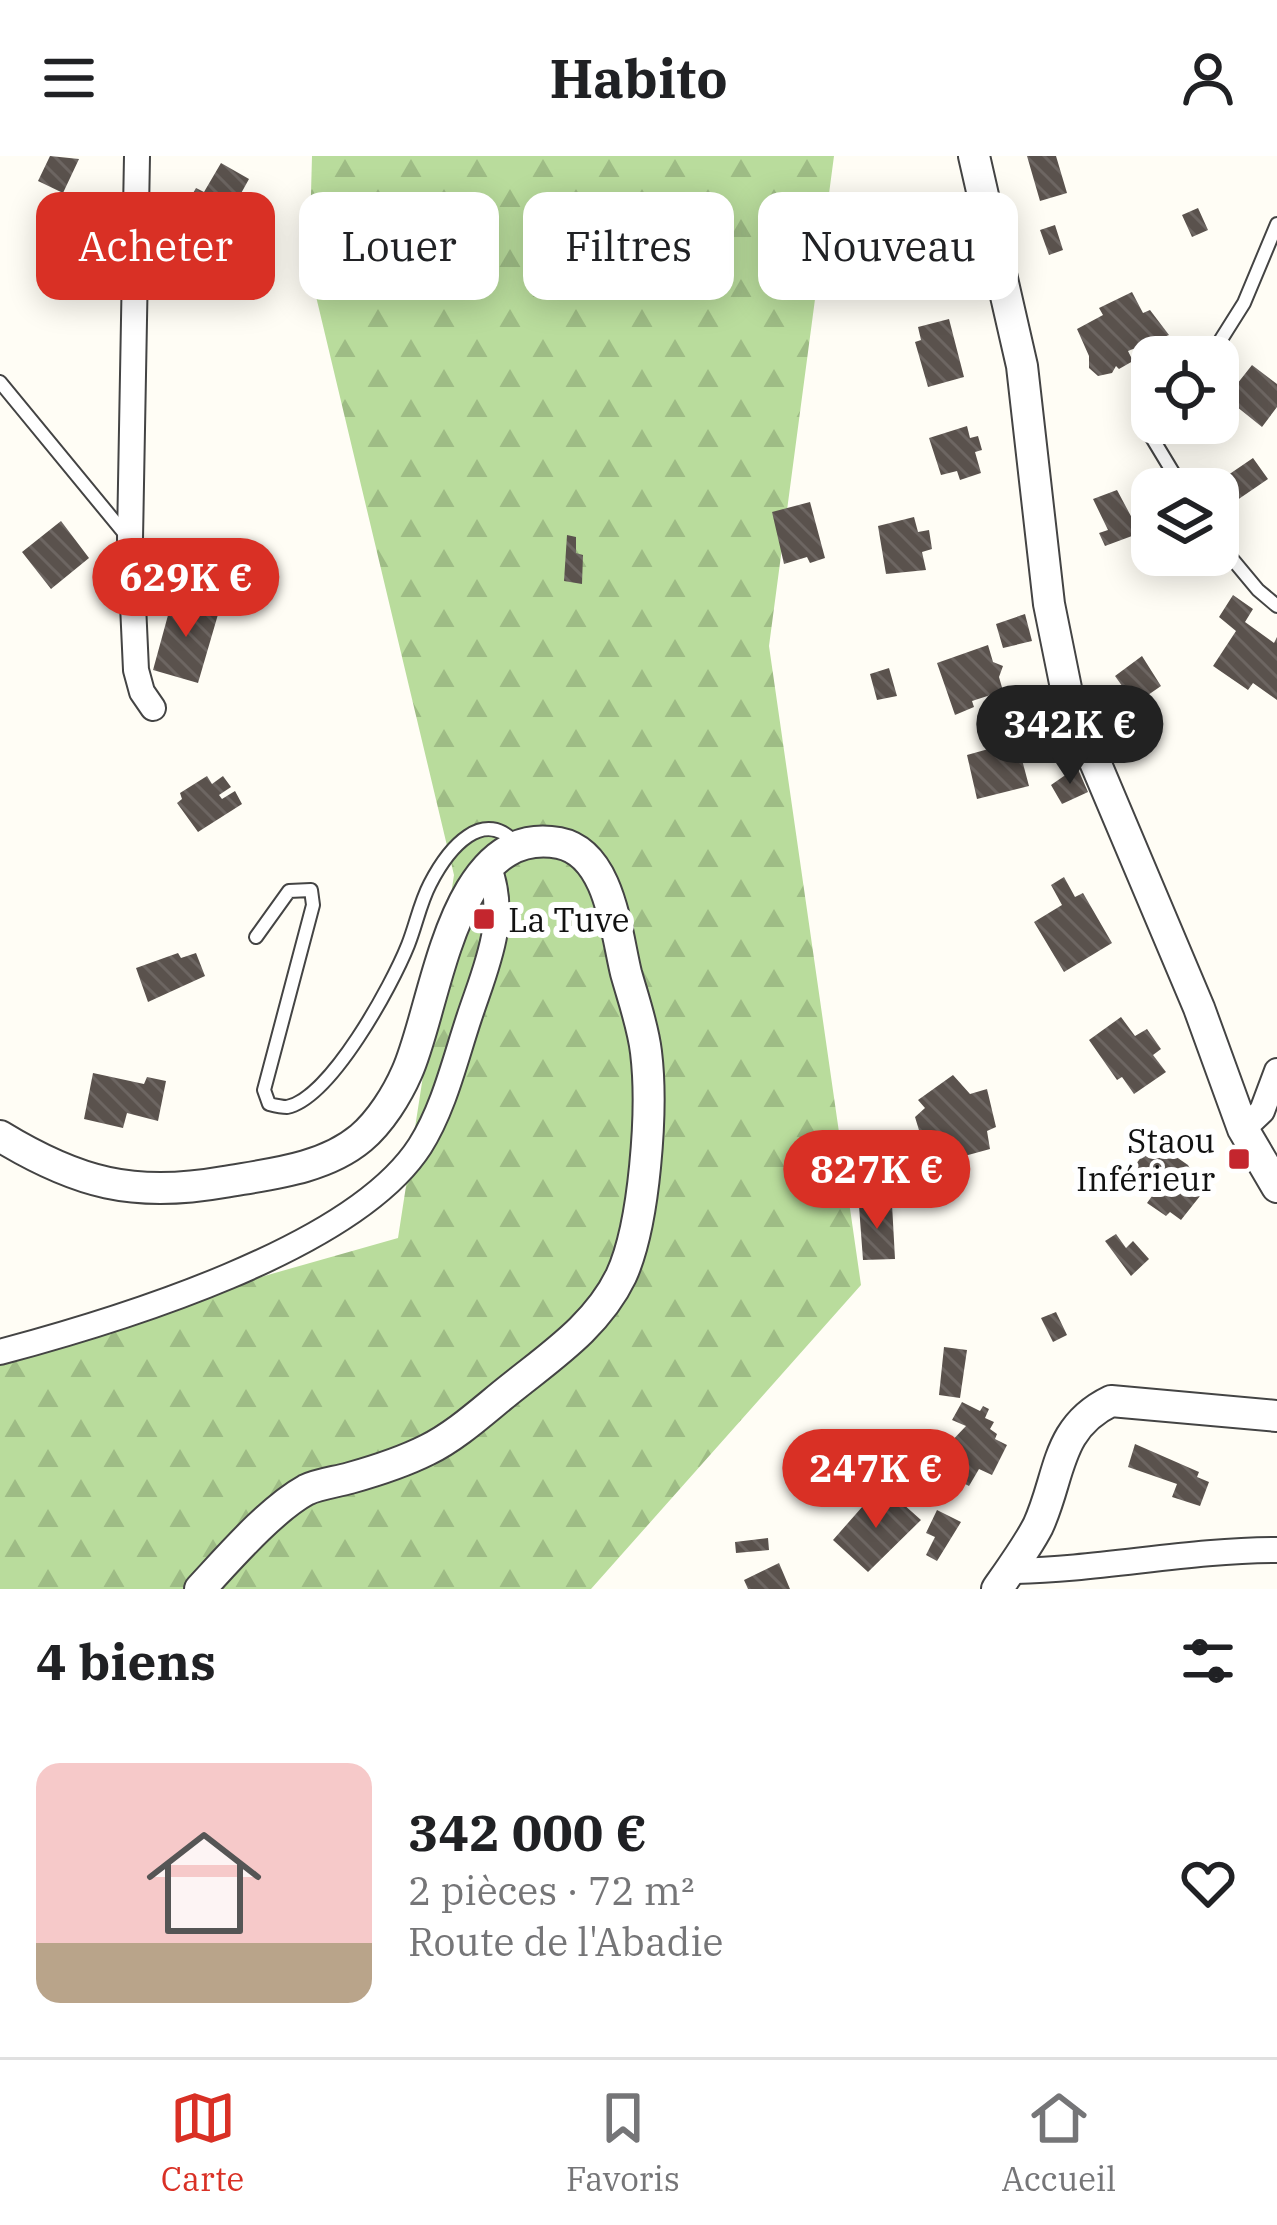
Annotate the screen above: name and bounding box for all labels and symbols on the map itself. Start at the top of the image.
pin: 629K € [88,538,284,640]
pin: 342K € [972,685,1168,787]
place label: La Tuve [508,898,630,941]
marker: La Tuve [471,906,497,932]
place label: Staou Inférieur [1076,1119,1215,1200]
pin: 827K € [779,1130,975,1232]
marker: Staou Inférieur [1226,1146,1252,1172]
pin: 247K € [778,1429,974,1531]

